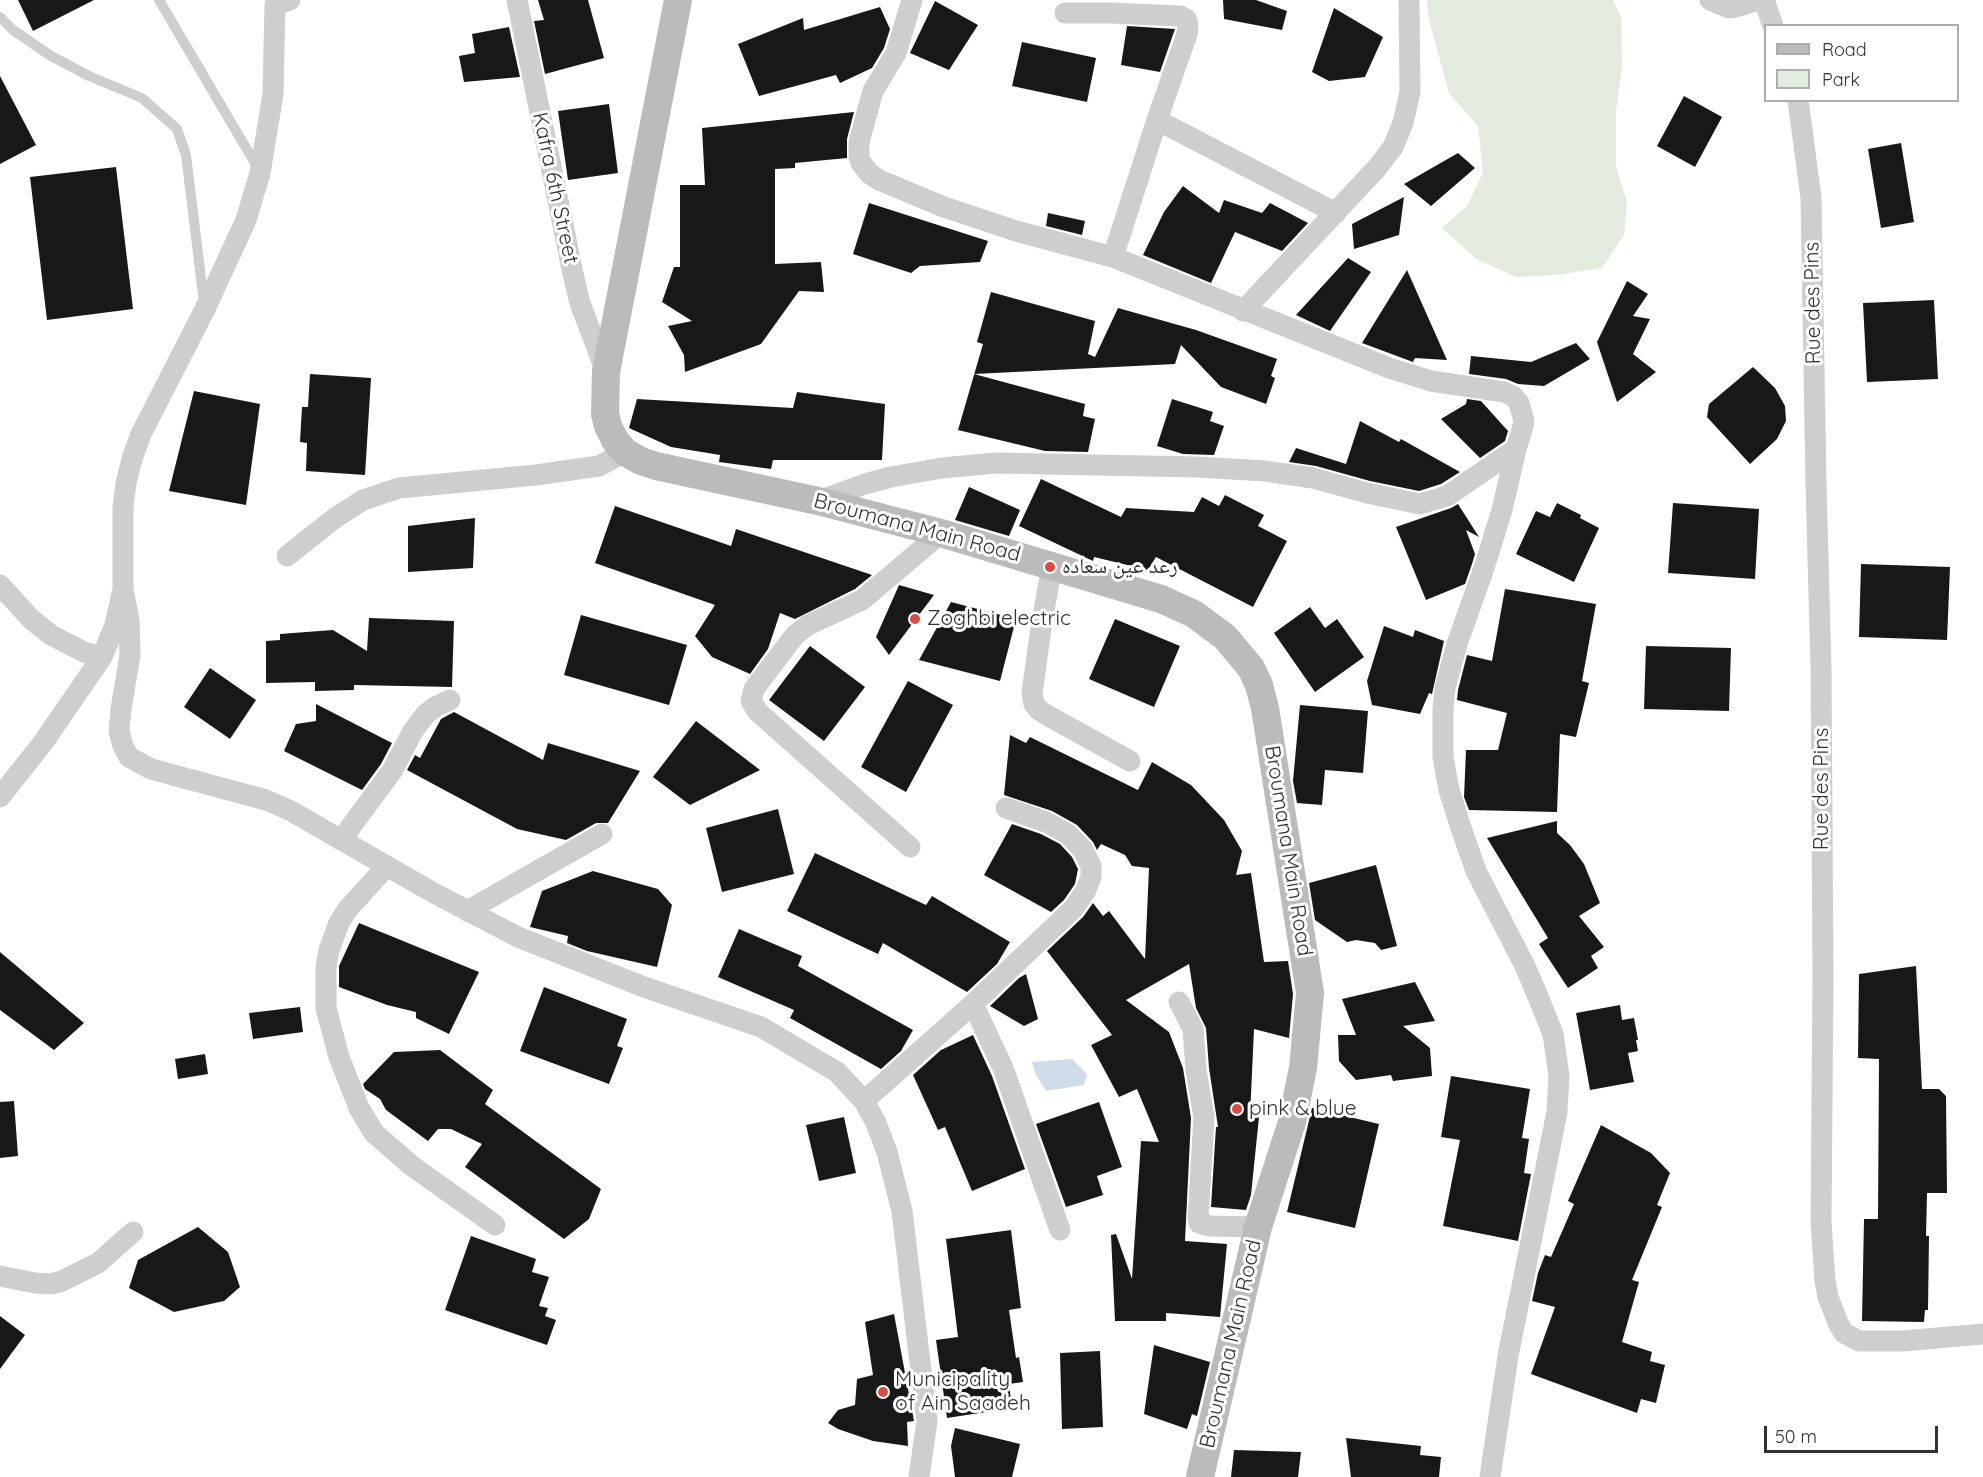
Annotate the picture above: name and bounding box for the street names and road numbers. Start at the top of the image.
street label: Kafra 6th Street [527,110,583,266]
street label: Rue des Pins [1799,242,1827,364]
street label: Broumana Main Road [811,488,1023,568]
street label: Rue des Pins [1809,728,1835,850]
street label: Broumana Main Road [1259,744,1317,958]
street label: Broumana Main Road [1195,1237,1267,1451]

